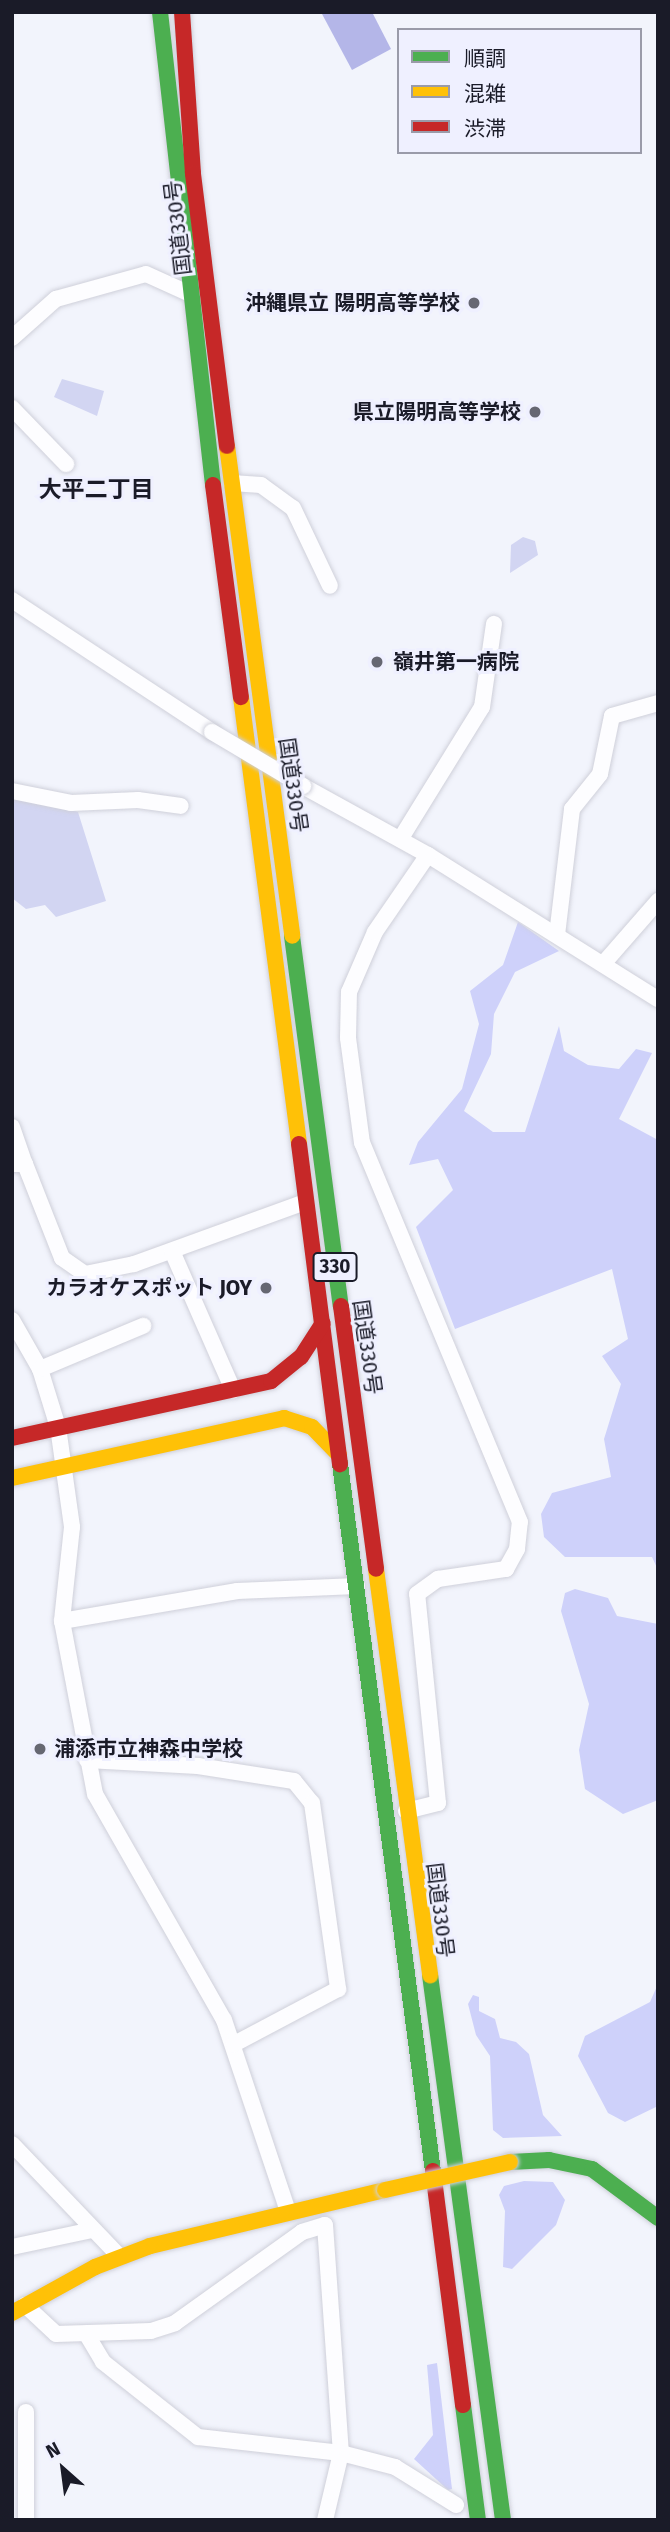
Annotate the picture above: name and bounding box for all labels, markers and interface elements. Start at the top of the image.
legend [397,28,642,154]
text: 順調 [464,46,506,72]
text: 混雑 [464,81,506,107]
text: 渋滞 [464,116,506,142]
street label: 国道330号 [160,179,196,277]
place label: 沖縄県立 陽明高等学校 [245,290,460,316]
marker: 沖縄県立 陽明高等学校 [466,295,482,311]
place label: 県立陽明高等学校 [353,399,521,425]
marker: 県立陽明高等学校 [527,404,543,420]
district label: 大平二丁目 [39,475,153,503]
place label: 嶺井第一病院 [393,649,519,675]
marker: 嶺井第一病院 [367,652,387,672]
street label: 国道330号 [274,736,312,834]
road number: 330 [312,1252,358,1282]
place label: カラオケスポット JOY [46,1275,252,1301]
marker: カラオケスポット JOY [258,1280,274,1296]
street label: 国道330号 [348,1298,386,1396]
place label: 浦添市立神森中学校 [54,1736,243,1762]
marker: 浦添市立神森中学校 [32,1741,48,1757]
street label: 国道330号 [422,1861,458,1959]
north arrow [28,2434,98,2504]
text: N [42,2437,64,2463]

